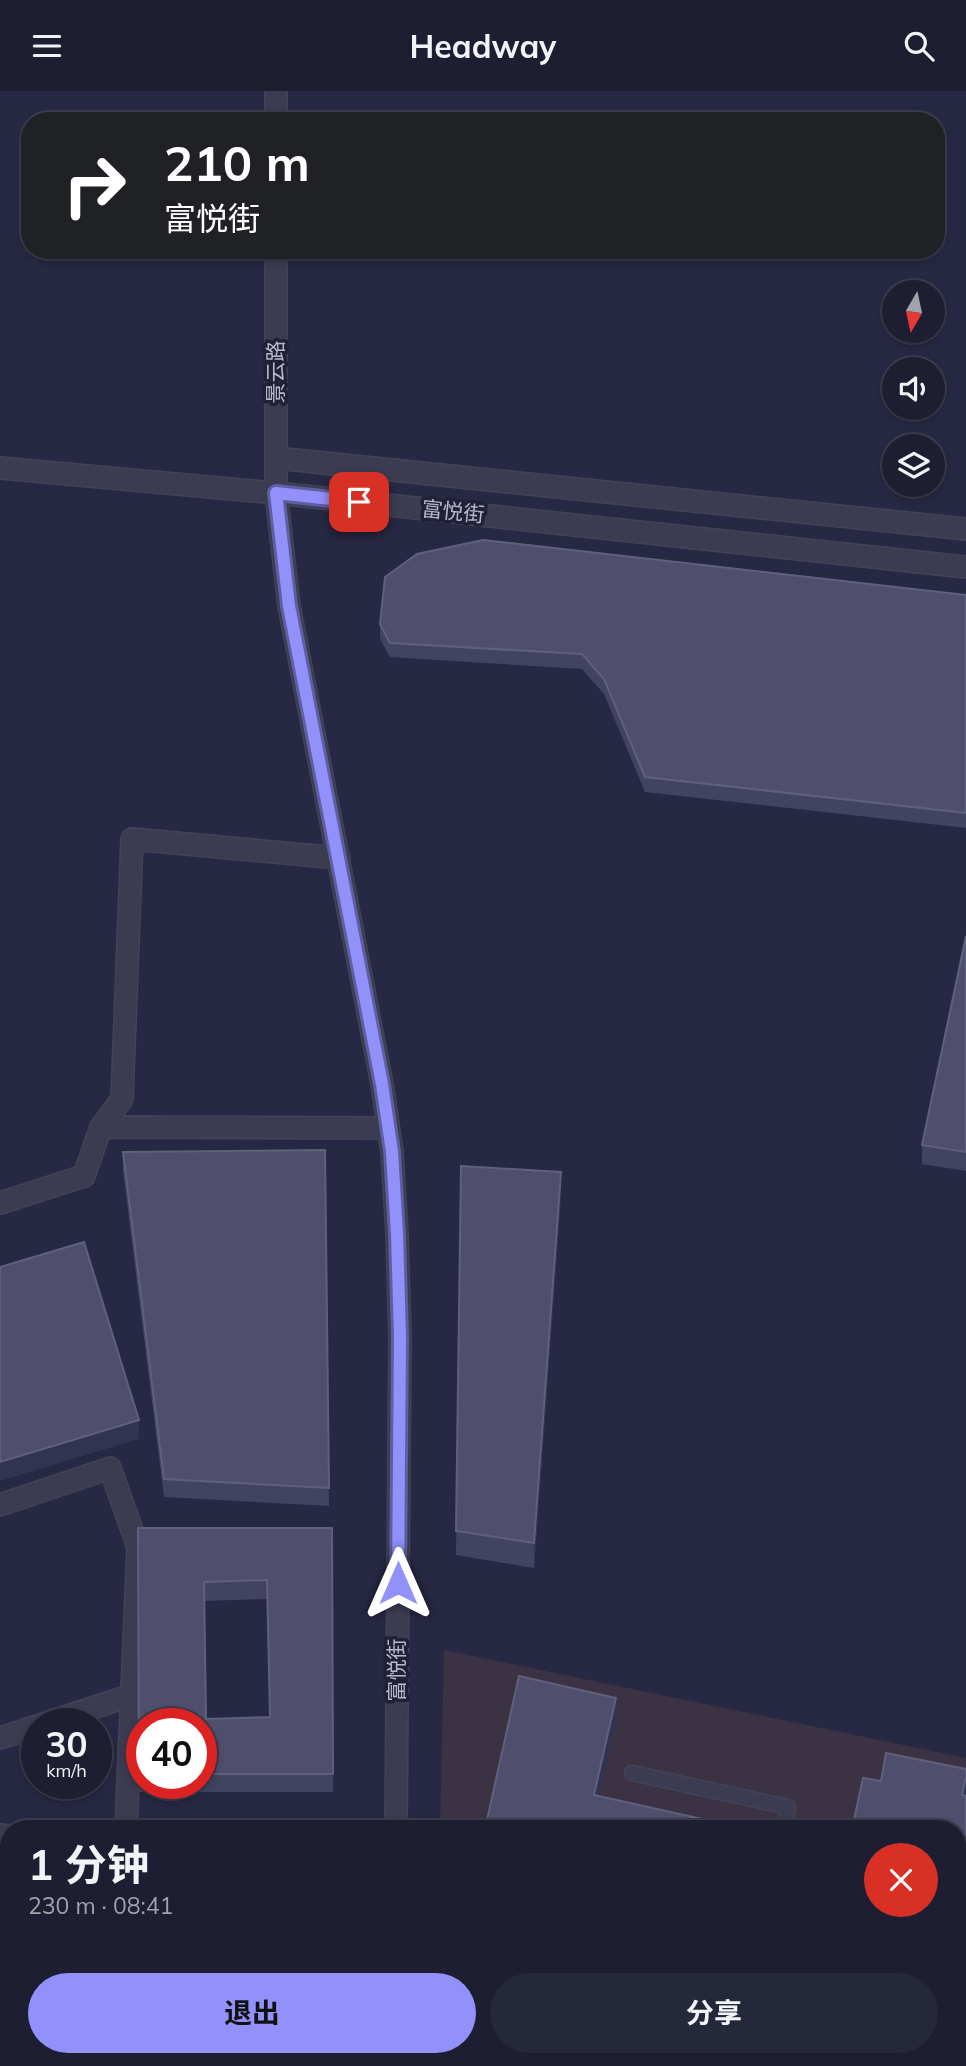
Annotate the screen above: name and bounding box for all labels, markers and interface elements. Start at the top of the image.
text: Headway [410,26,556,66]
icon: menu [28,27,66,65]
icon: search [900,27,938,65]
text: 210 m [164,132,310,193]
icon: right [49,140,140,231]
text: 富悦街 [164,198,260,238]
north arrow [882,280,945,343]
map controls [882,280,945,497]
street label: 景云路 [262,341,288,404]
button: sound [882,357,945,420]
button: layers [882,434,945,497]
pin [329,472,389,532]
icon: arrive [340,483,378,521]
street label: 富悦街 [420,495,486,527]
position arrow [361,1546,435,1620]
street label: 富悦街 [383,1639,409,1702]
speed limit sign: 40 [126,1708,217,1799]
text: 30 [45,1722,88,1766]
text: km/h [46,1759,87,1782]
text: 1 分钟 [28,1838,149,1891]
button: close [864,1843,938,1917]
text: 230 m · 08:41 [28,1891,173,1920]
button: 退出 [28,1973,476,2053]
button: 分享 [490,1973,938,2053]

